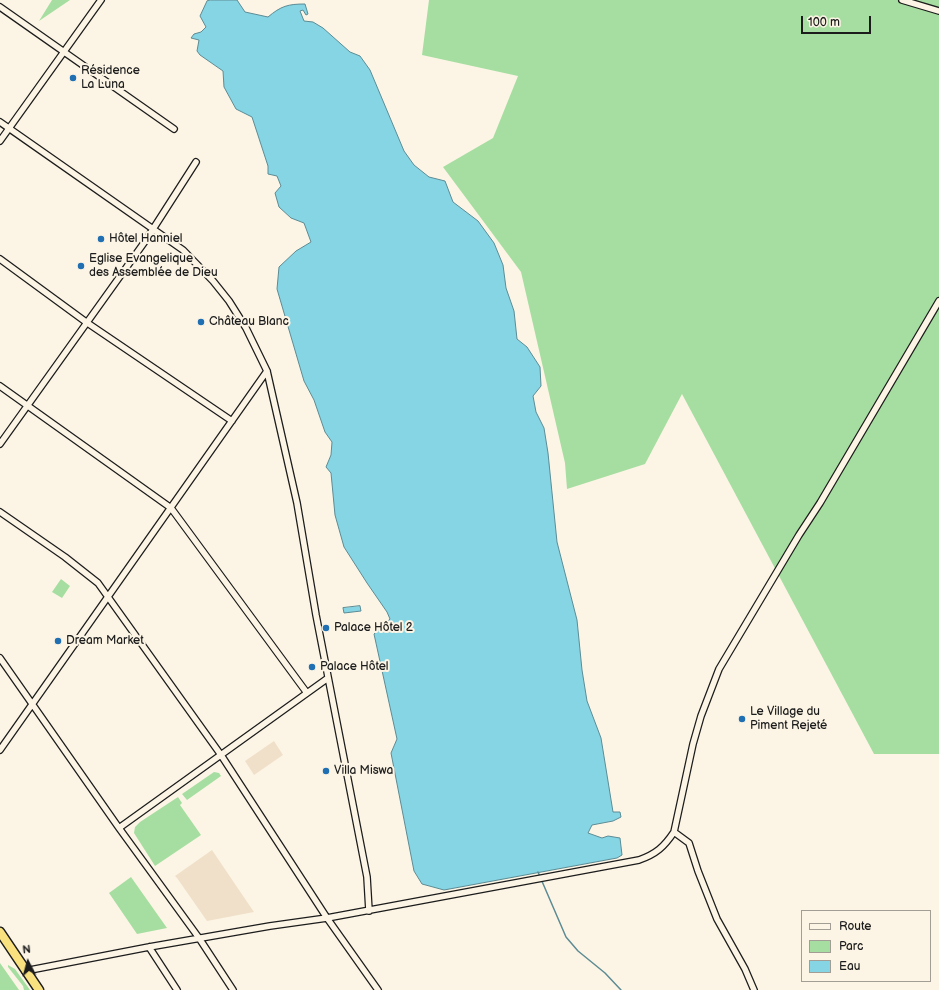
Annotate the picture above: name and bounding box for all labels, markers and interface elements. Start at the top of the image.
scale bar [803,8,873,34]
text: 100 m [808,15,840,30]
place label: Résidence La Luna [81,64,140,92]
marker: Résidence La Luna [68,73,78,83]
place label: Hôtel Hanniel [109,232,182,246]
marker: Hôtel Hanniel [96,234,106,244]
place label: Eglise Evangelique des Assemblée de Dieu [89,252,218,280]
marker: Eglise Evangelique des Assemblée de Dieu [76,261,86,271]
place label: Château Blanc [209,315,289,329]
marker: Château Blanc [196,317,206,327]
place label: Palace Hôtel 2 [334,621,413,635]
marker: Palace Hôtel 2 [321,623,331,633]
place label: Dream Market [66,634,144,648]
marker: Dream Market [53,636,63,646]
place label: Palace Hôtel [320,660,388,674]
marker: Palace Hôtel [307,662,317,672]
place label: Le Village du Piment Rejeté [750,705,827,733]
marker: Le Village du Piment Rejeté [737,714,747,724]
place label: Villa Miswa [334,764,393,778]
marker: Villa Miswa [321,766,331,776]
legend [801,910,931,982]
text: Route [839,919,871,934]
text: Parc [839,939,863,954]
north arrow [8,942,48,982]
text: N [22,943,31,956]
text: Eau [839,959,860,974]

